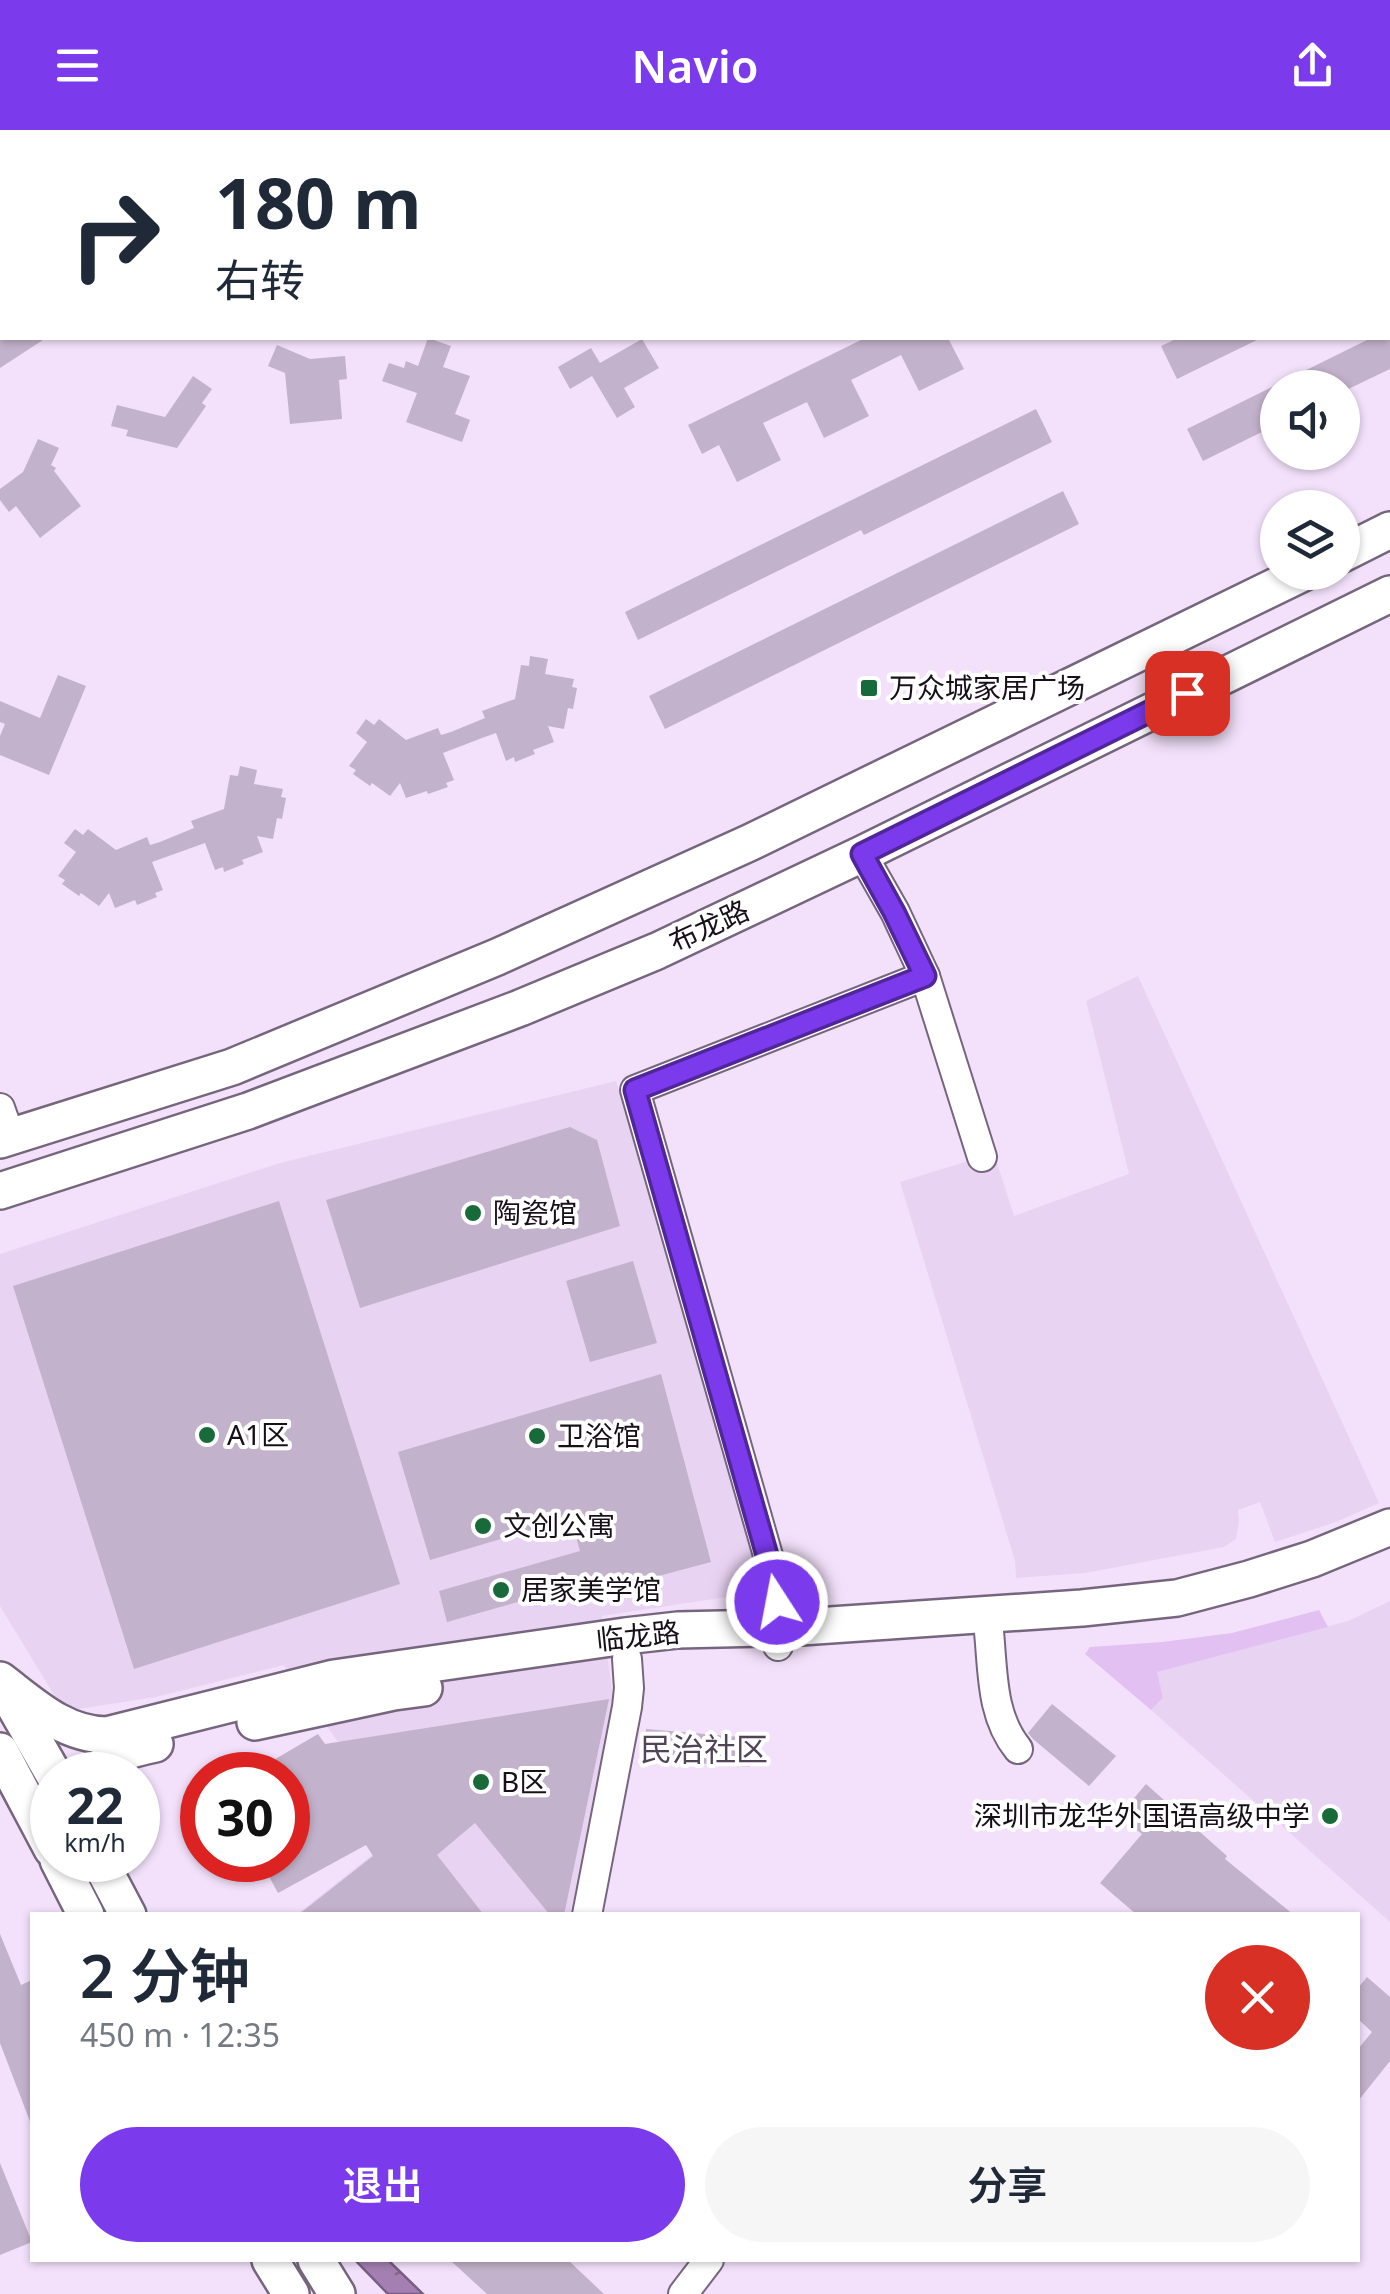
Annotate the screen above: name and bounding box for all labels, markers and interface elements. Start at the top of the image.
text: Navio [631,35,759,96]
icon: menu [50,38,105,93]
icon: share [1285,38,1340,93]
text: 180 m [215,154,422,250]
icon: right [50,170,180,300]
text: 右转 [215,249,305,310]
map controls [1260,370,1360,590]
button: sound [1260,370,1360,470]
button: layers [1260,490,1360,590]
pin [1145,651,1230,736]
icon: arrive [1160,666,1215,721]
place label: 万众城家居广场 [889,668,1085,706]
marker: 万众城家居广场 [858,677,880,699]
street label: 布龙路 [662,890,755,960]
place label: 陶瓷馆 [493,1193,577,1231]
marker: 陶瓷馆 [462,1202,484,1224]
place label: A1区 [227,1415,289,1453]
place label: 卫浴馆 [557,1416,641,1454]
marker: A1区 [196,1424,218,1446]
marker: 卫浴馆 [526,1425,548,1447]
place label: 文创公寓 [503,1506,615,1544]
marker: 文创公寓 [472,1515,494,1537]
position arrow [725,1550,829,1654]
place label: 居家美学馆 [521,1570,661,1608]
marker: 居家美学馆 [490,1579,512,1601]
street label: 临龙路 [594,1612,682,1658]
district label: 民治社区 [640,1727,768,1770]
speed limit sign: 30 [180,1752,310,1882]
place label: B区 [501,1762,547,1800]
text: 22 [66,1771,124,1839]
marker: B区 [470,1771,492,1793]
place label: 深圳市龙华外国语高级中学 [974,1796,1310,1834]
marker: 深圳市龙华外国语高级中学 [1319,1805,1341,1827]
text: km/h [64,1825,126,1859]
text: 2 分钟 [80,1934,250,2016]
button: close [1205,1945,1310,2050]
text: 450 m · 12:35 [80,2013,280,2056]
button: 退出 [80,2127,685,2242]
button: 分享 [705,2127,1310,2242]

